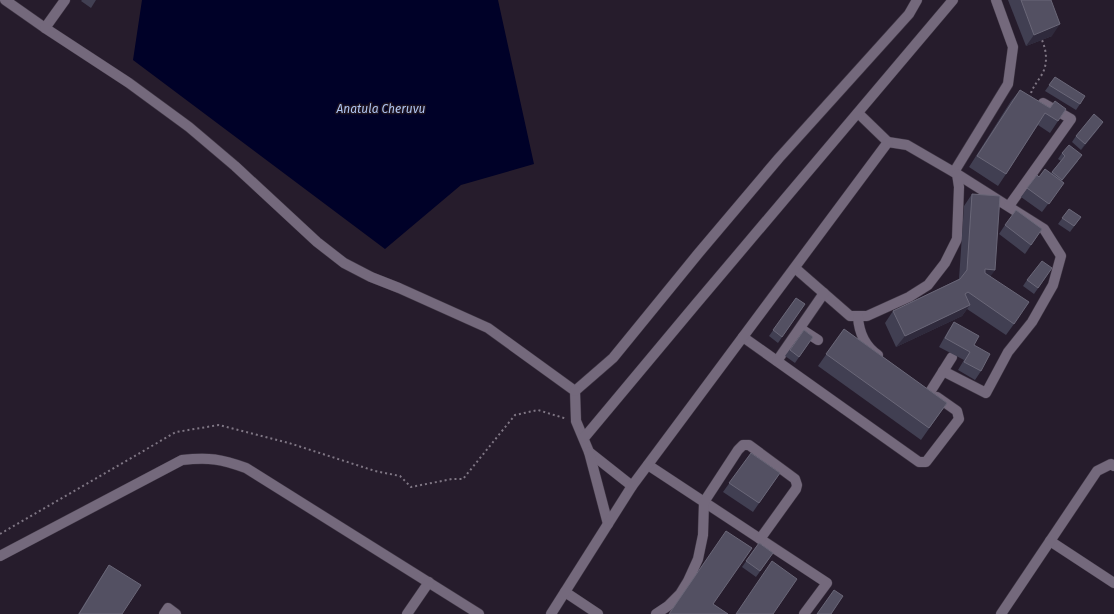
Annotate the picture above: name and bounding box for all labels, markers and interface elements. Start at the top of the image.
water label: Anatula Cheruvu [335,102,426,116]

